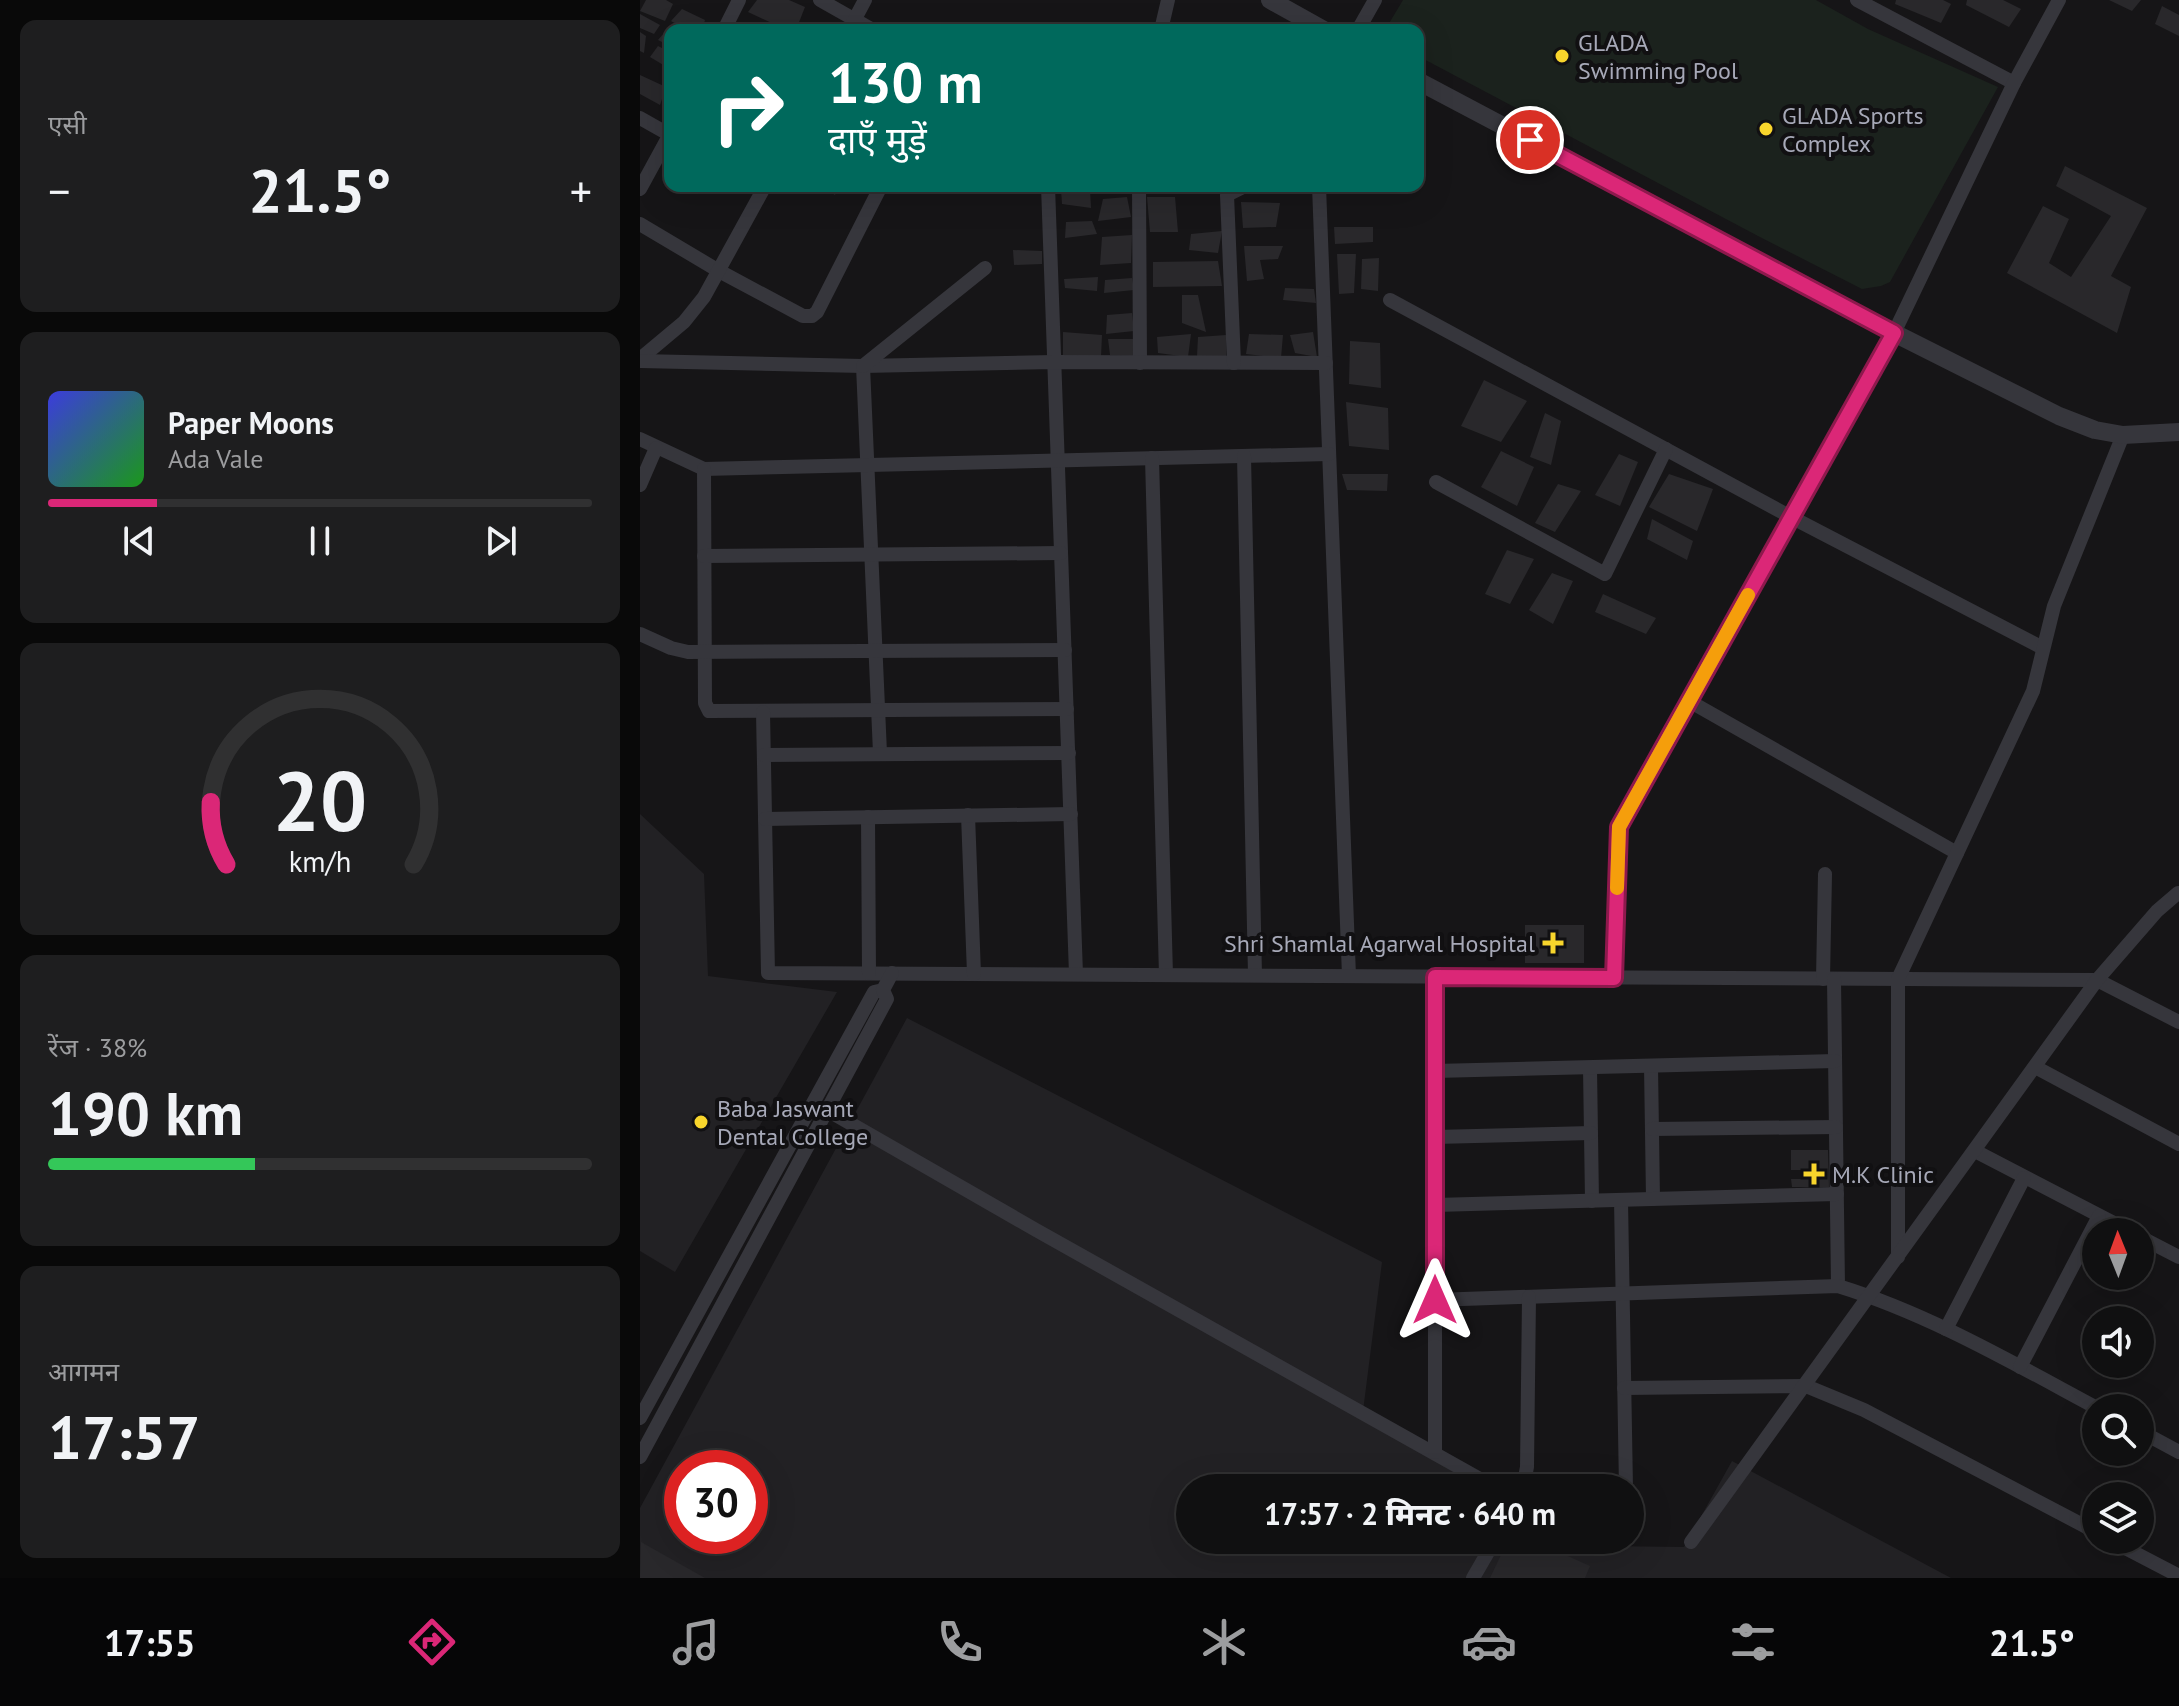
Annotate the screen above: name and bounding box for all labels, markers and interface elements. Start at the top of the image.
place label: GLADA Swimming Pool [1578,27,1738,86]
text: 130 m [828,46,983,118]
marker: GLADA Swimming Pool [1553,47,1571,65]
icon: right [696,56,800,160]
place label: GLADA Sports Complex [1782,100,1924,159]
pin [1496,106,1564,174]
text: एसी [48,108,87,141]
text: दाएँ मुड़ें [828,116,927,163]
icon: arrive [1508,118,1552,162]
marker: GLADA Sports Complex [1757,120,1775,138]
text: 21.5° [248,151,392,229]
text: − [48,162,70,219]
text: + [570,162,592,219]
text: Paper Moons [168,403,334,442]
text: Ada Vale [168,442,263,475]
icon: previous [117,519,161,563]
icon: pause [298,519,342,563]
icon: next [479,519,523,563]
text: 20 [273,746,367,854]
text: km/h [289,843,351,880]
place label: Shri Shamlal Agarwal Hospital [1224,928,1535,959]
marker: Shri Shamlal Agarwal Hospital [1542,932,1564,954]
text: रेंज · 38% [48,1031,147,1064]
text: 190 km [48,1074,243,1152]
place label: Baba Jaswant Dental College [717,1093,868,1152]
marker: Baba Jaswant Dental College [692,1113,710,1131]
place label: M.K Clinic [1832,1159,1934,1190]
marker: M.K Clinic [1803,1163,1825,1185]
north arrow [2082,1218,2154,1290]
map controls [2082,1218,2154,1554]
position arrow [1393,1258,1477,1342]
button: sound [2082,1306,2154,1378]
text: आगमन [48,1355,119,1388]
button: search [2082,1394,2154,1466]
text: 17:57 [48,1398,200,1476]
speed limit sign: 30 [664,1450,768,1554]
button: layers [2082,1482,2154,1554]
text: 17:57 · 2 मिनट · 640 m [1264,1494,1556,1533]
icon: directions [404,1614,460,1670]
icon: music [668,1614,724,1670]
icon: phone [932,1614,988,1670]
icon: climate [1196,1614,1252,1670]
icon: car [1461,1614,1517,1670]
icon: filters [1725,1614,1781,1670]
text: 17:55 [104,1619,195,1666]
text: 21.5° [1989,1619,2075,1666]

